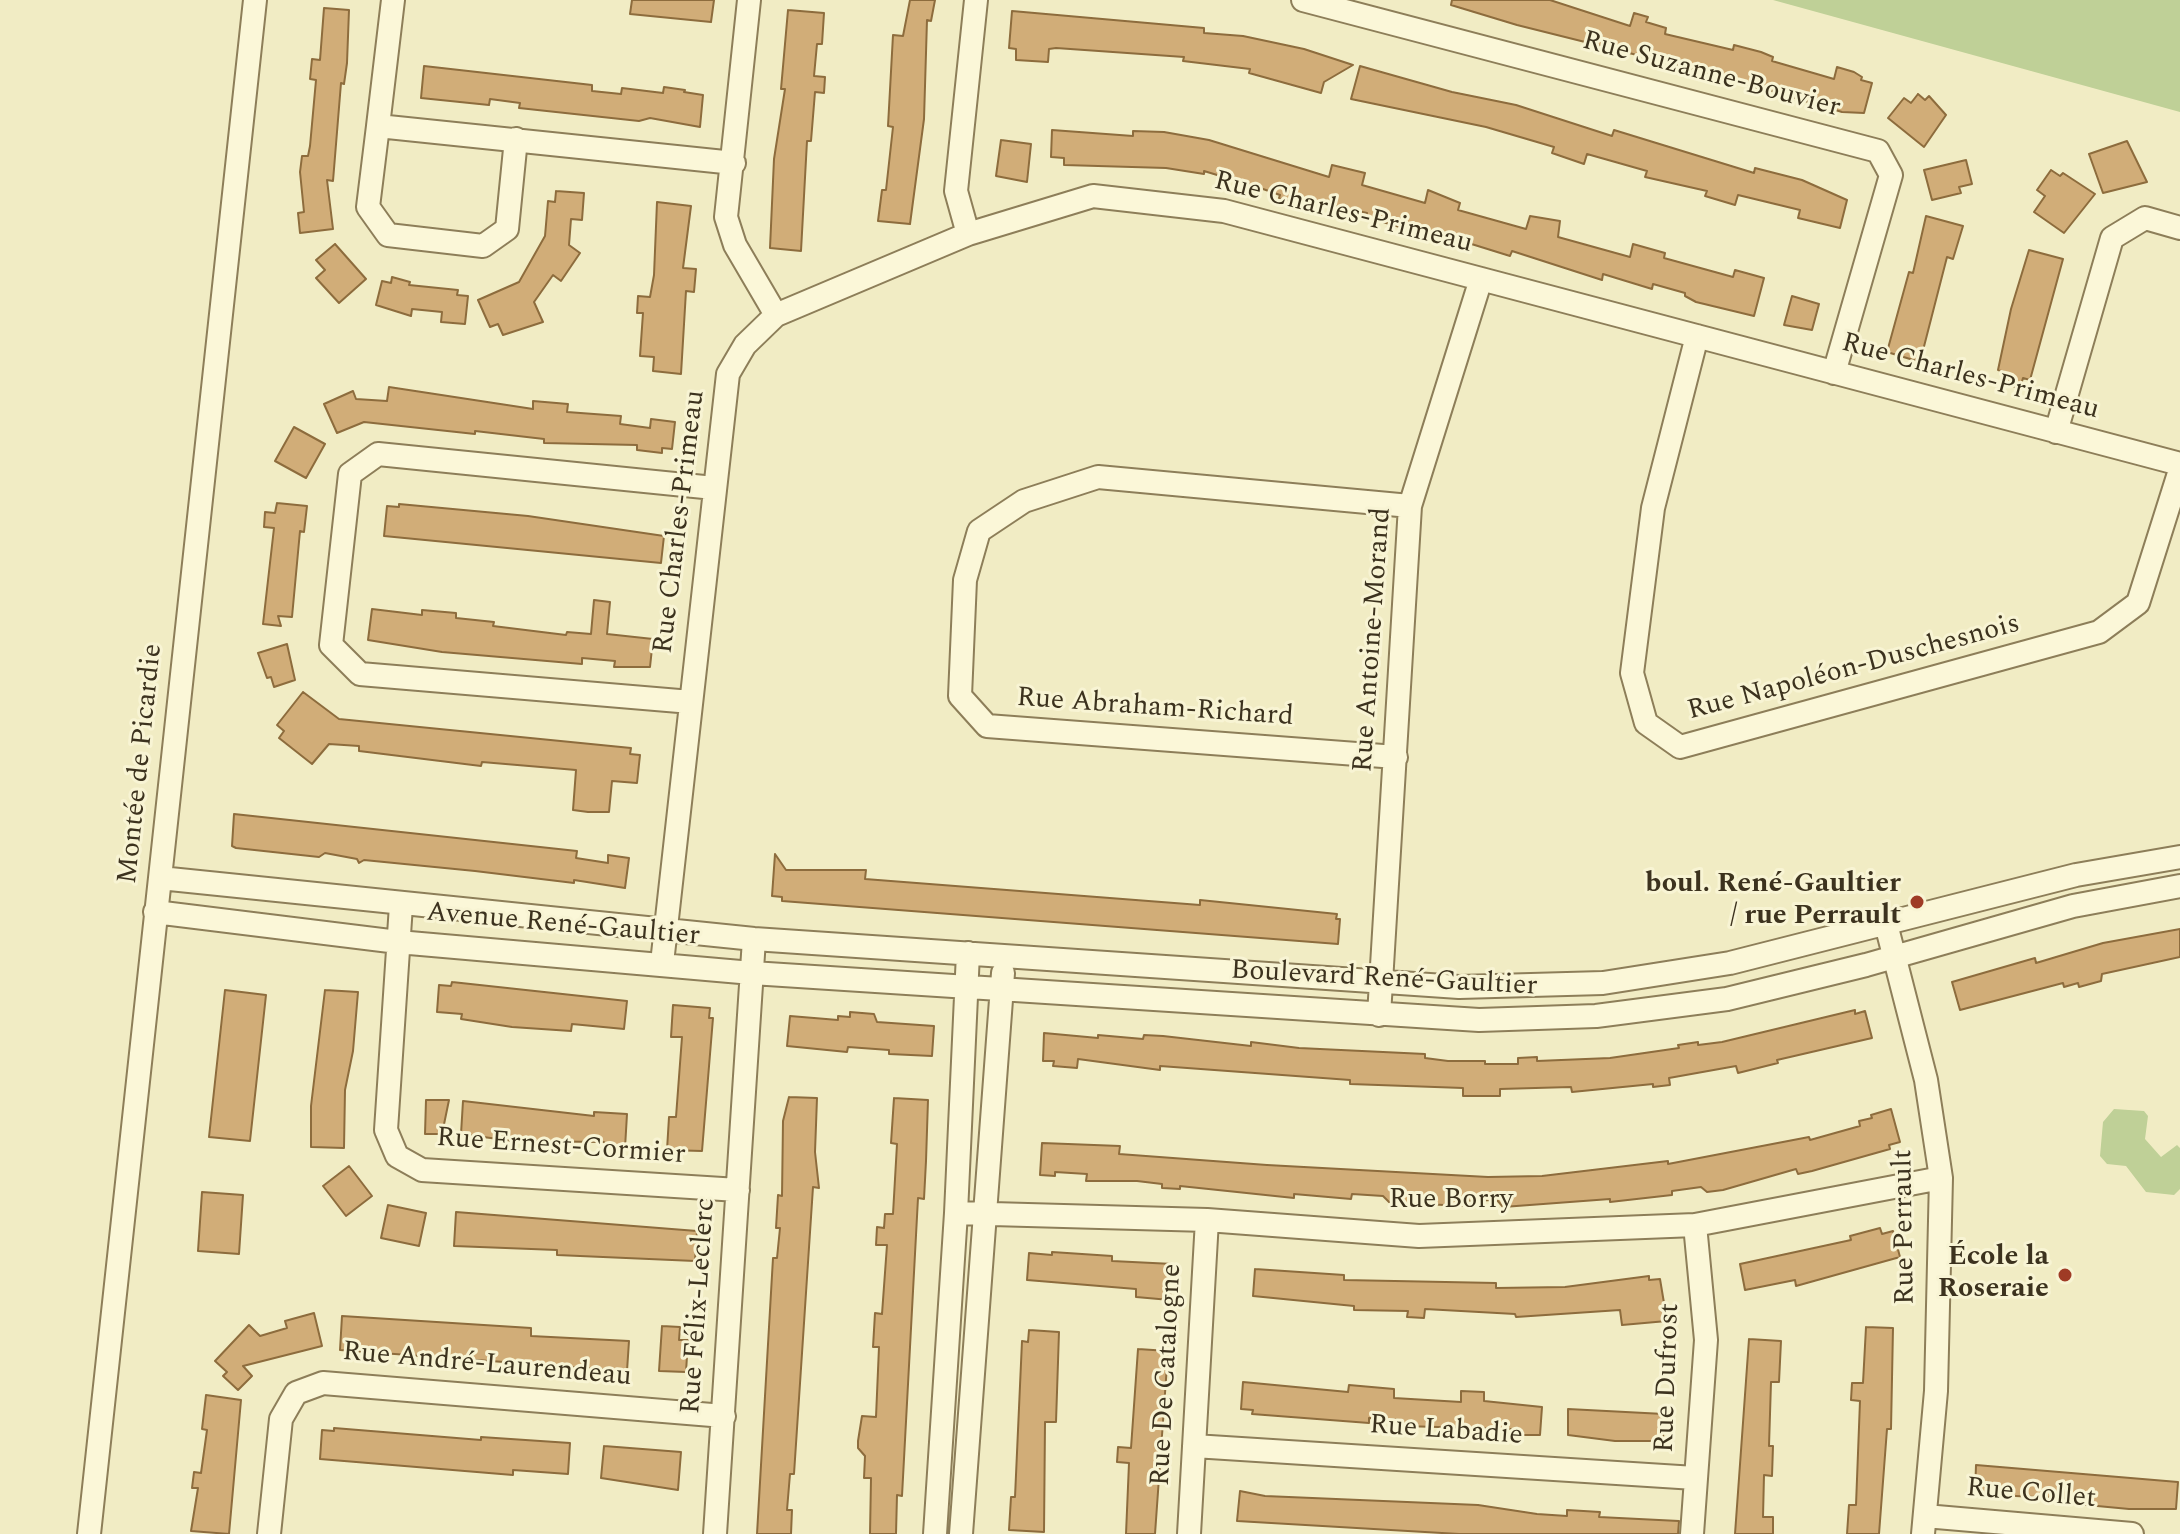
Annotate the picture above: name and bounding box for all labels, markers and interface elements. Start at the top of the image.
street label: Rue Suzanne-Bouvier [1578,25,1844,127]
street label: Rue Charles-Primeau [1210,166,1476,262]
street label: Rue Charles-Primeau [1838,327,2102,429]
street label: Rue Charles-Primeau [648,388,714,656]
street label: Rue Antoine-Morand [1348,506,1400,774]
street label: Rue Napoléon-Duschesnois [1684,608,2024,730]
street label: Montée de Picardie [113,642,171,886]
street label: Rue Abraham-Richard [1015,683,1295,735]
place label: boul. René-Gaultier / rue Perrault [1645,869,1901,935]
marker: boul. René-Gaultier / rue Perrault [1908,893,1926,911]
street label: Avenue René-Gaultier [425,897,701,955]
street label: Boulevard René-Gaultier [1230,955,1538,1005]
street label: Rue Ernest-Cormier [435,1123,687,1173]
street label: Rue Perrault [1888,1149,1924,1305]
street label: Rue Borry [1389,1185,1513,1219]
street label: Rue Félix-Leclerc [676,1197,724,1415]
place label: École la Roseraie [1938,1242,2049,1308]
street label: Rue De Catalogne [1145,1263,1191,1487]
marker: École la Roseraie [2056,1266,2074,1284]
street label: Rue Dufrost [1650,1303,1688,1453]
street label: Rue André-Laurendeau [341,1337,633,1395]
street label: Rue Labadie [1368,1410,1524,1454]
street label: Rue Collet [1965,1473,2097,1517]

